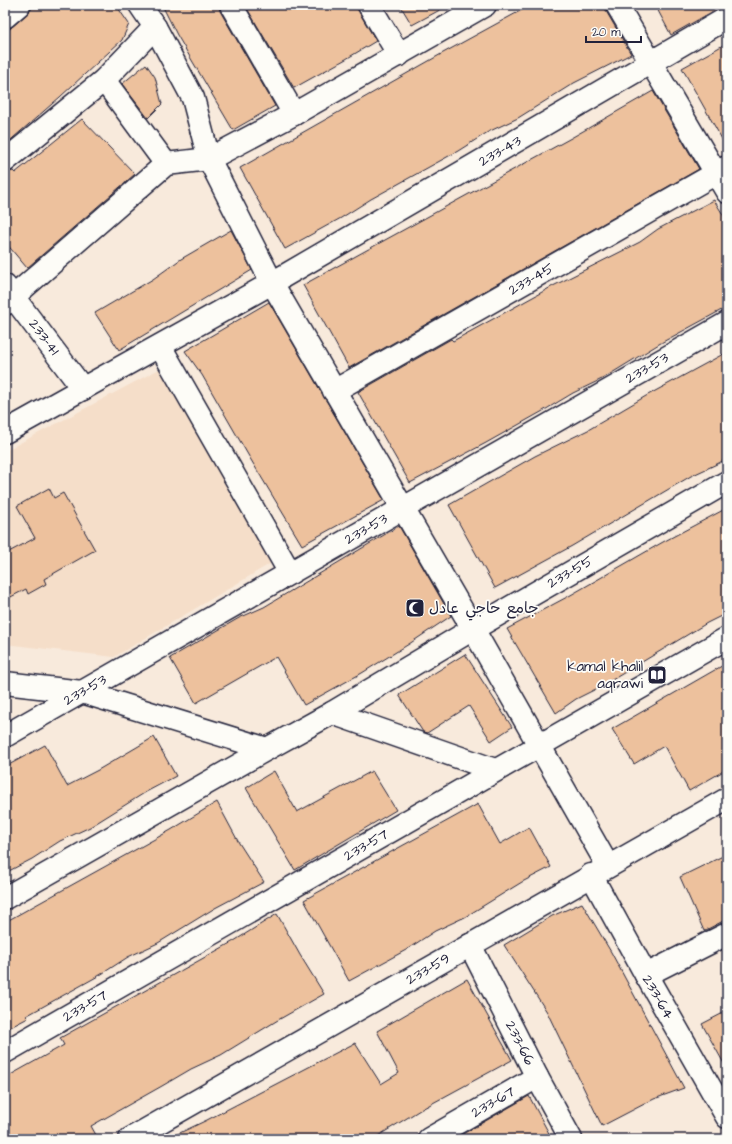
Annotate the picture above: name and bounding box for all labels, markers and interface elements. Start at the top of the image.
scale bar [586,18,641,44]
text: 20 m [592,24,621,41]
street label: 233-43 [475,130,526,172]
street label: 233-45 [504,257,558,300]
street label: 233-41 [23,314,65,360]
street label: 233-53 [621,347,673,389]
street label: 233-53 [340,508,392,550]
street label: 233-55 [543,550,597,594]
mosque icon: جامع حاجي عادل [404,597,426,619]
place label: جامع حاجي عادل [429,598,538,621]
place label: kamal khalil aqrawi [567,656,644,694]
library icon: kamal khalil aqrawi [646,664,668,686]
street label: 233-53 [59,669,111,711]
street label: 233-57 [340,824,392,866]
street label: 233-59 [402,948,454,990]
street label: 233-64 [637,971,679,1023]
street label: 233-57 [59,985,111,1027]
street label: 233-66 [500,1017,540,1069]
street label: 233-67 [467,1081,519,1123]

